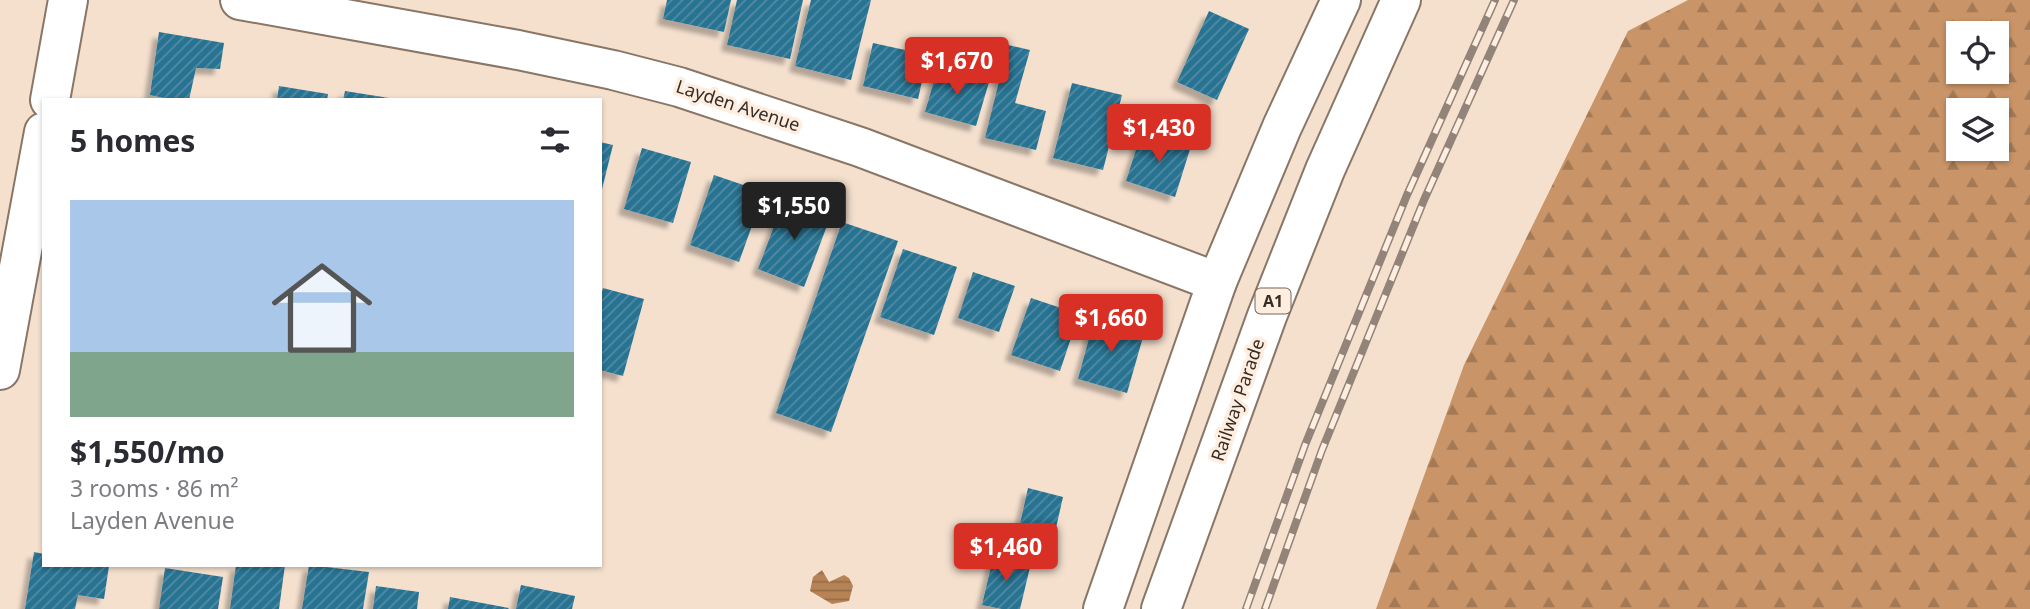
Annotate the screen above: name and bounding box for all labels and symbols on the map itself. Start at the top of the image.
pin: $1,670 [900,38,1014,97]
street label: Layden Avenue [673,74,803,136]
pin: $1,430 [1102,104,1216,164]
pin: $1,550 [737,182,851,242]
road number: A1 [1256,288,1290,314]
pin: $1,660 [1054,294,1168,354]
street label: Railway Parade [1205,335,1269,464]
pin: $1,460 [949,524,1063,583]

